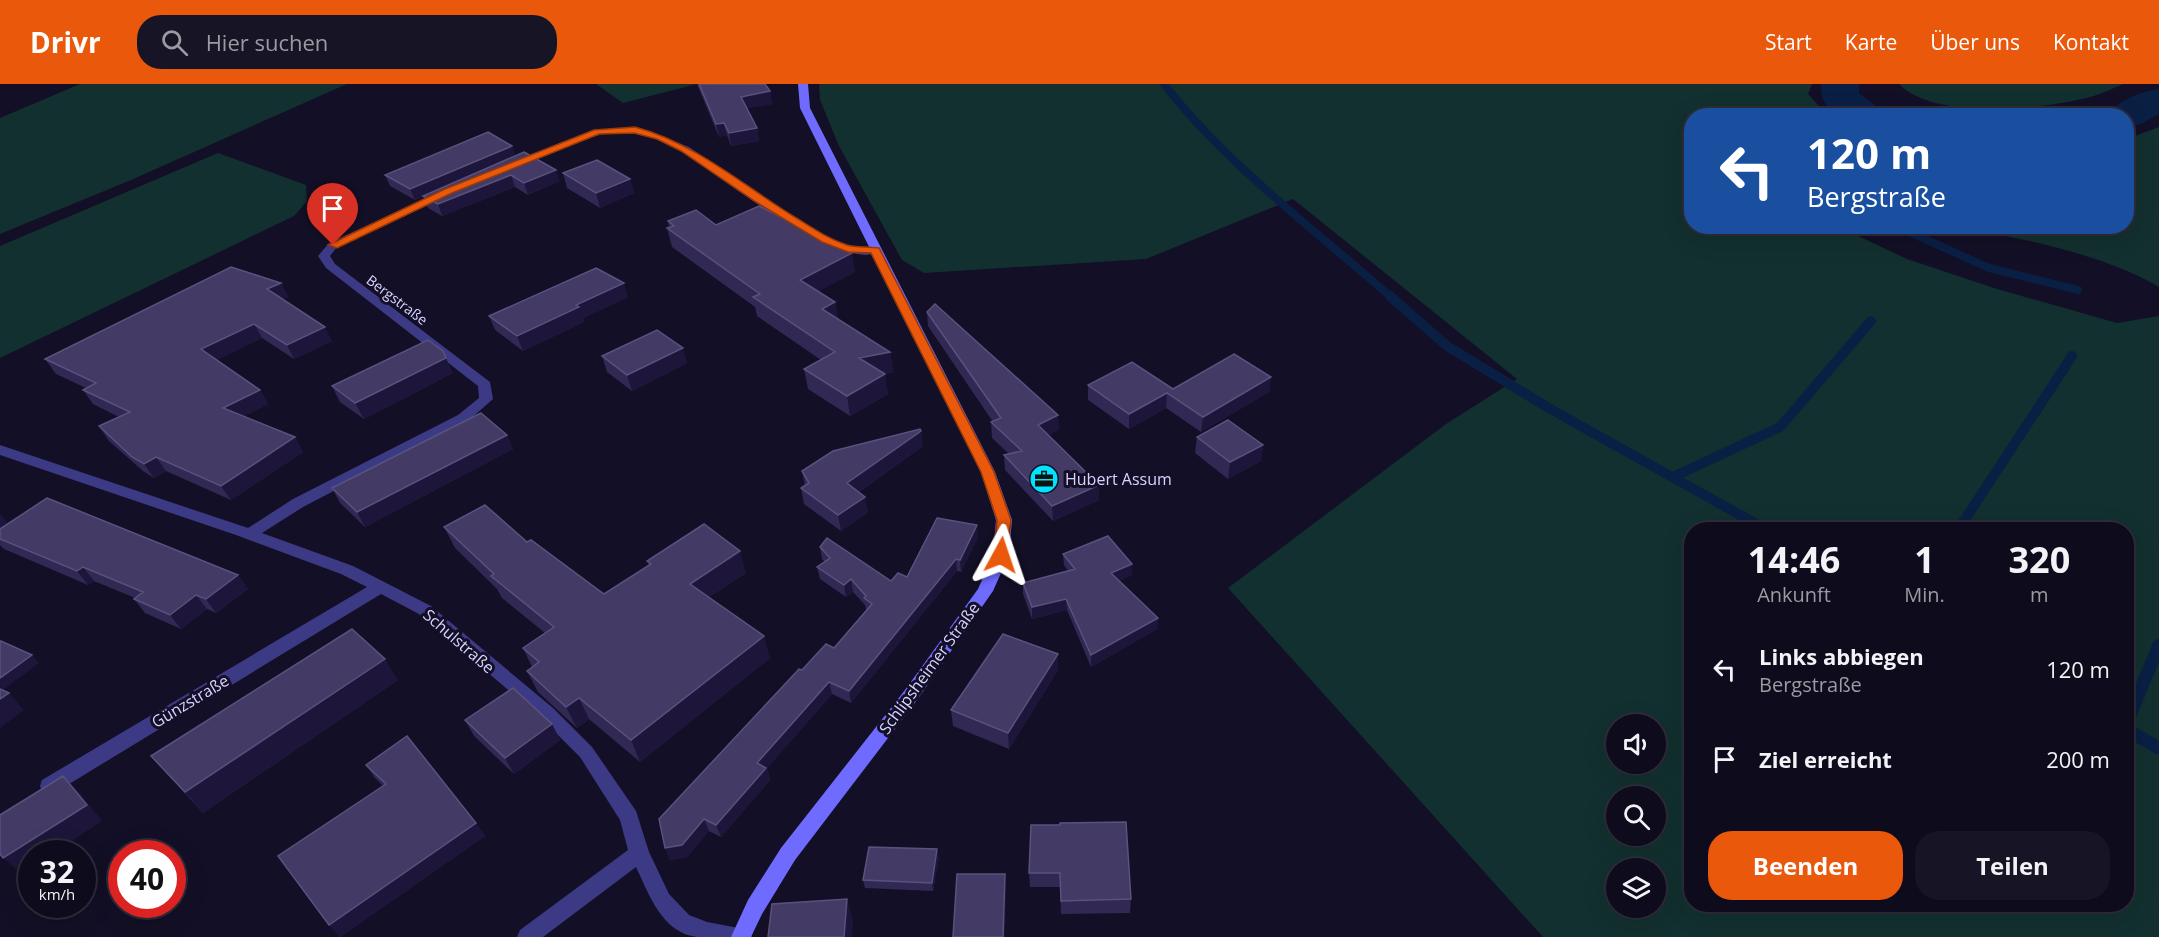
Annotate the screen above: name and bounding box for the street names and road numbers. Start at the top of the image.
street label: Bergstraße [363,270,432,329]
street label: Schlipsheimer Straße [874,598,984,738]
street label: Schulstraße [419,604,499,678]
street label: Günzstraße [147,669,233,733]

